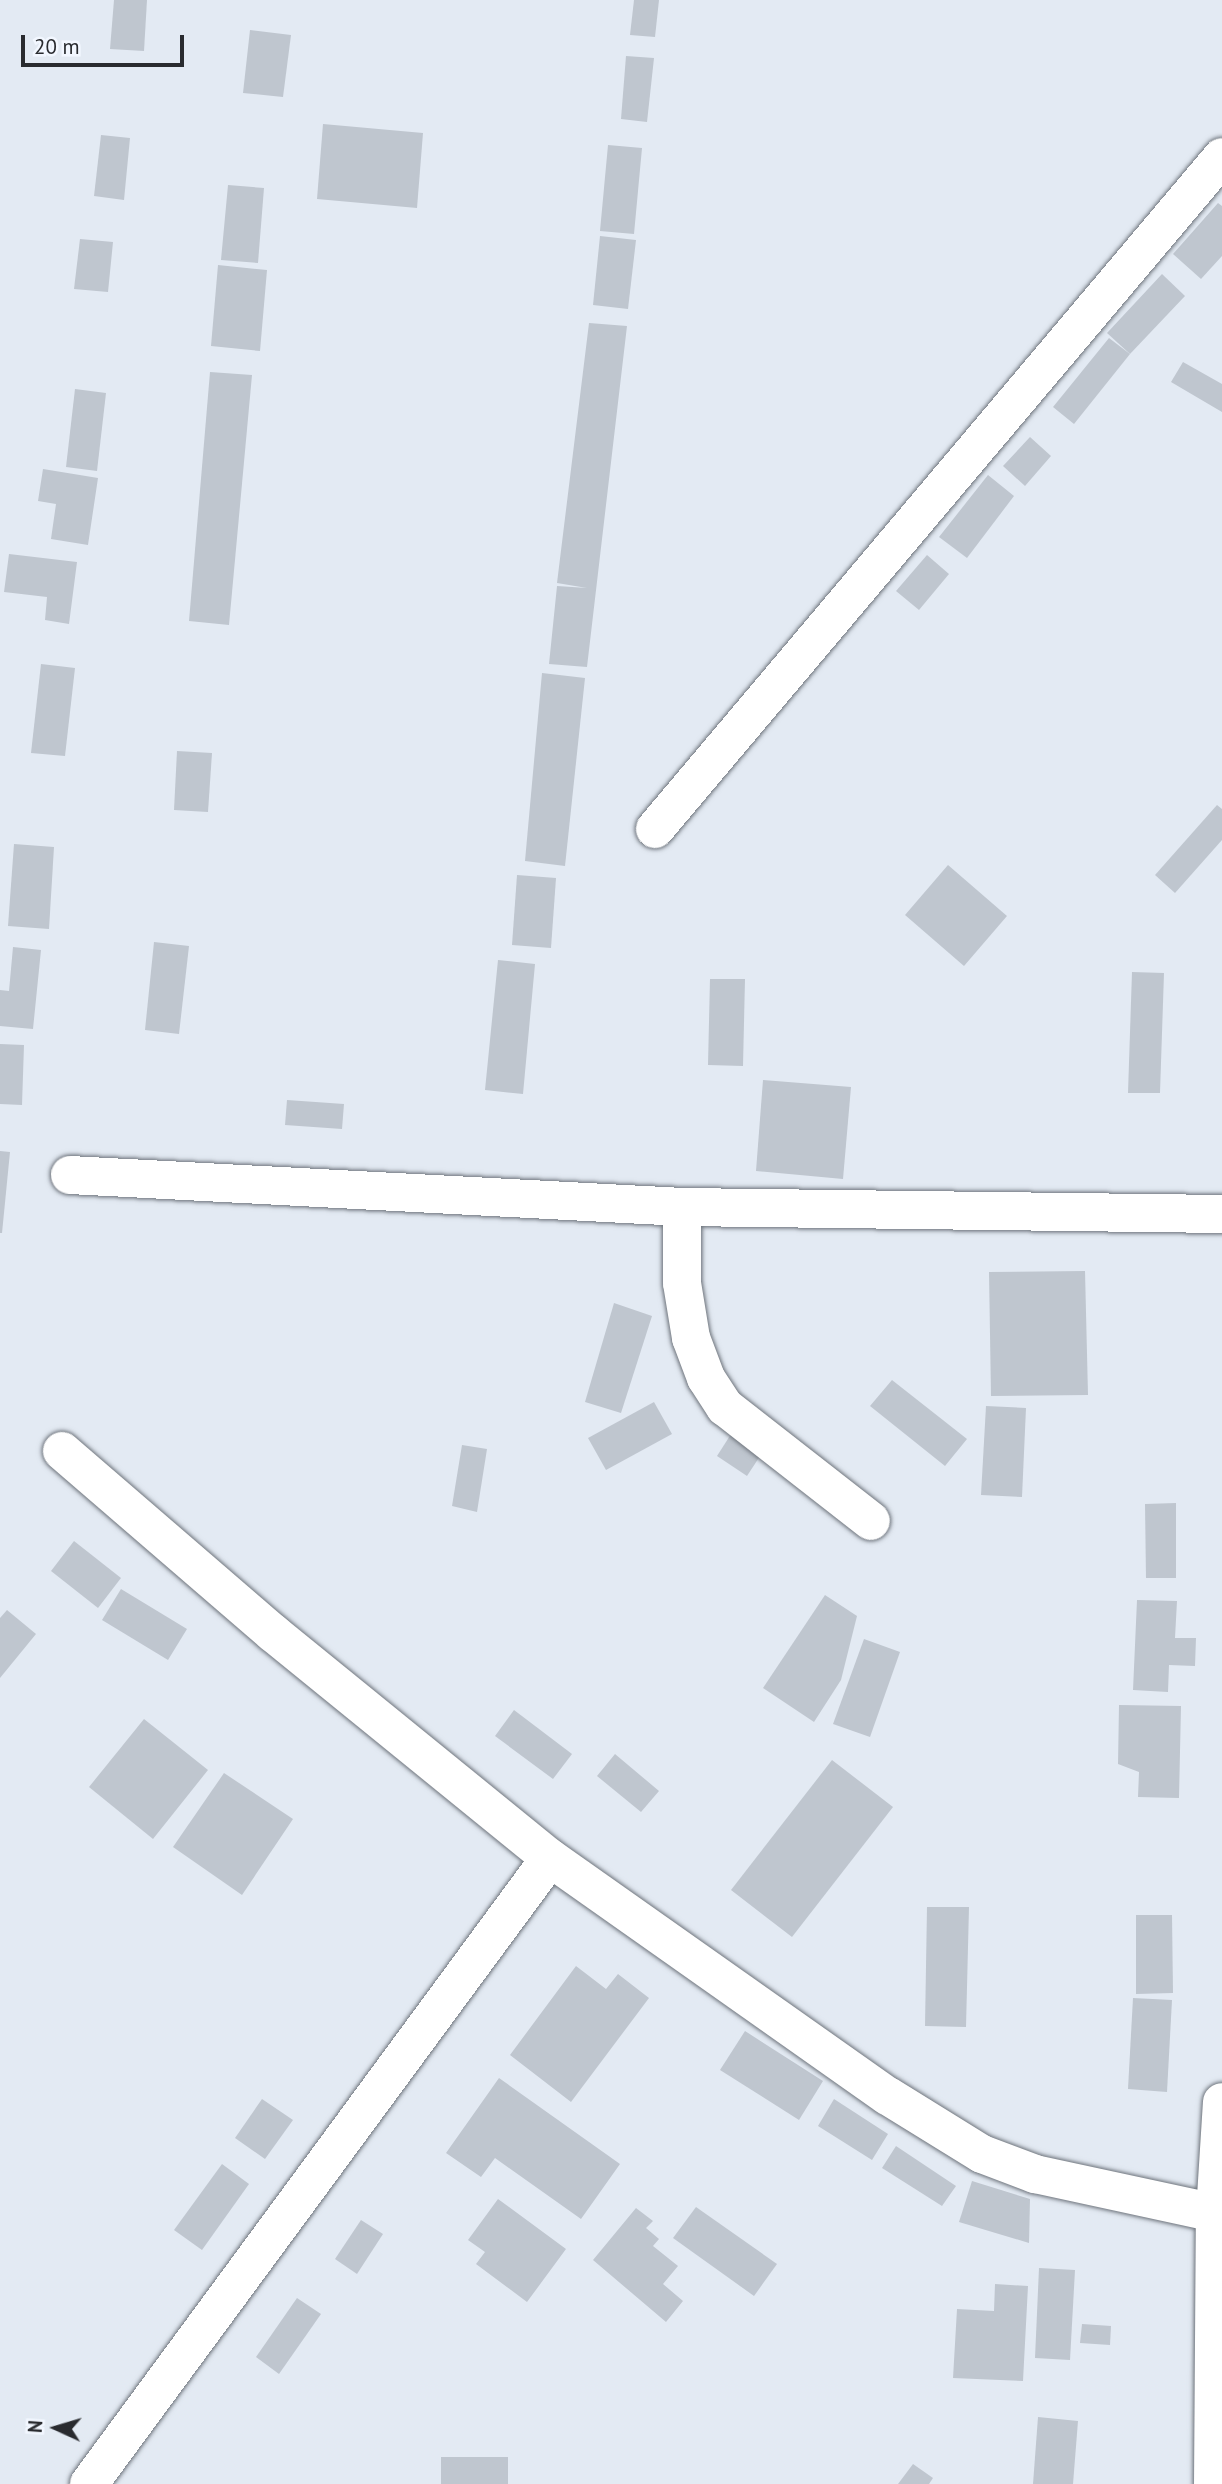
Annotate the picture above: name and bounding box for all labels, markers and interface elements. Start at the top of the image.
scale bar [24,21,187,65]
text: 20 m [34,33,80,60]
north arrow [21,2393,91,2463]
text: N [23,2419,47,2434]

